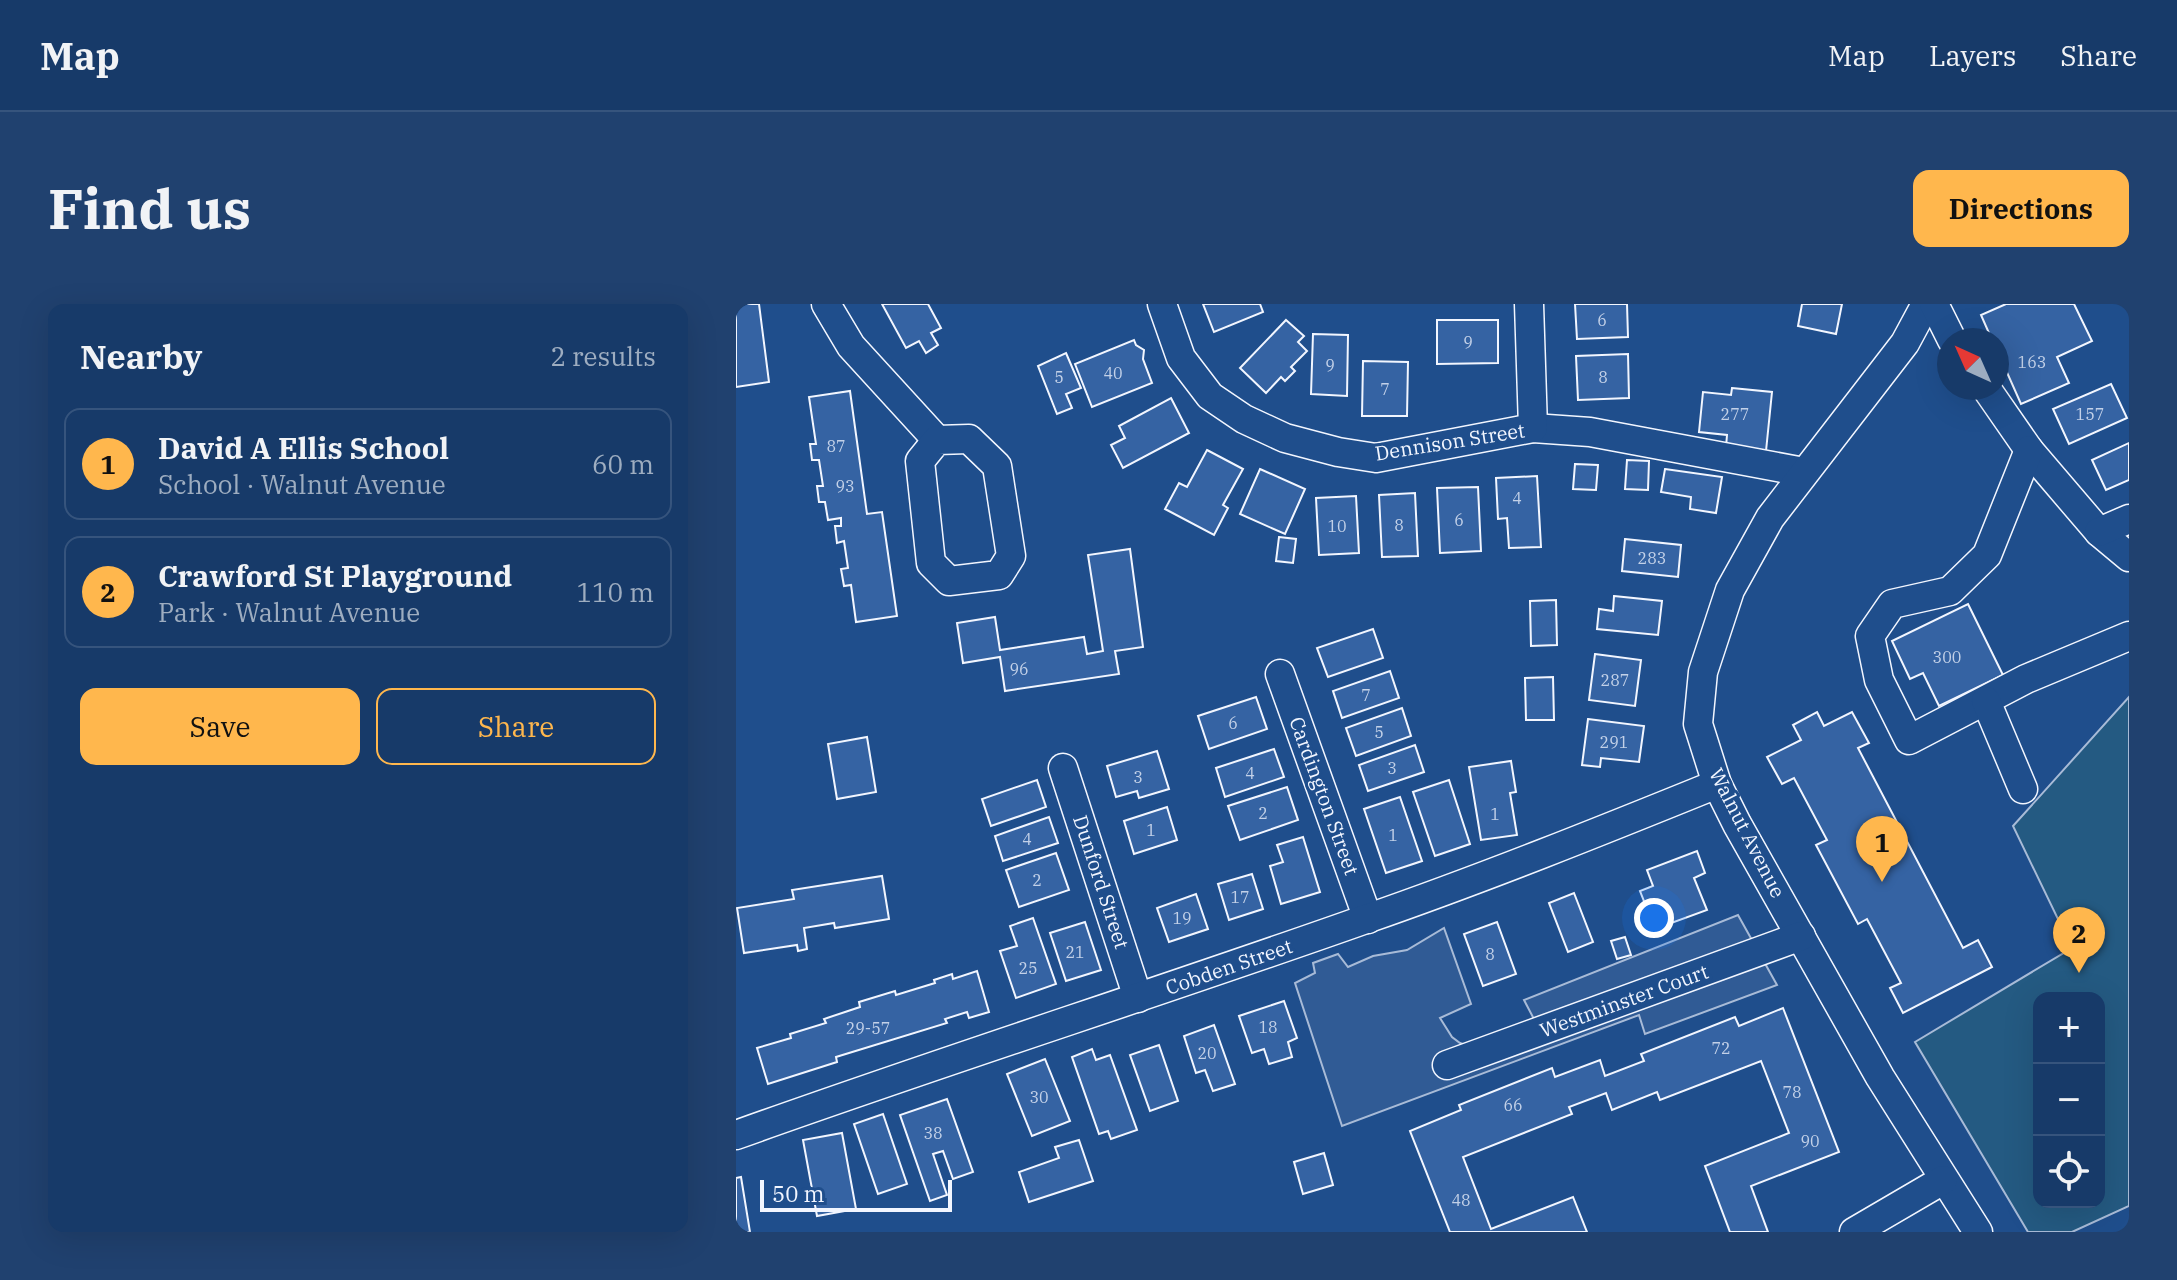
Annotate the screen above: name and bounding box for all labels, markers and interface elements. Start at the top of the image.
text: Map [40,31,120,80]
text: Map [1828,37,1885,74]
text: Layers [1929,37,2016,74]
text: Share [2060,37,2137,74]
button: Directions [1913,170,2129,247]
text: Find us [48,172,251,244]
house number: 6 [1597,310,1607,330]
north arrow [1937,328,2009,400]
house number: 9 [1463,332,1473,352]
text: Nearby [80,334,202,378]
text: 2 results [550,339,656,373]
house number: 163 [2018,352,2046,372]
house number: 9 [1325,355,1335,375]
house number: 40 [1103,363,1123,383]
house number: 5 [1054,367,1064,387]
house number: 8 [1598,367,1608,387]
house number: 7 [1380,379,1390,399]
house number: 277 [1721,404,1749,424]
house number: 157 [2076,404,2104,424]
street label: Dennison Street [1373,416,1527,467]
text: David A Ellis School [158,428,449,467]
house number: 87 [826,436,846,456]
text: 1 [100,447,116,481]
text: 60 m [592,447,654,481]
text: School · Walnut Avenue [158,467,446,501]
house number: 93 [835,476,855,496]
house number: 4 [1512,488,1522,508]
house number: 6 [1454,510,1464,530]
house number: 8 [1394,515,1404,535]
house number: 10 [1327,516,1347,536]
house number: 283 [1638,548,1666,568]
text: Crawford St Playground [158,556,512,595]
text: 2 [100,575,116,609]
text: 110 m [576,575,654,609]
text: Park · Walnut Avenue [158,595,420,629]
house number: 300 [1933,647,1961,667]
house number: 96 [1009,659,1029,679]
house number: 287 [1601,670,1629,690]
house number: 7 [1361,685,1371,705]
button: Save [80,688,360,765]
button: Share [376,688,656,765]
house number: 6 [1228,713,1238,733]
street label: Cardington Street [1283,713,1366,879]
house number: 5 [1374,722,1384,742]
house number: 291 [1600,732,1628,752]
house number: 3 [1387,758,1397,778]
house number: 4 [1245,763,1255,783]
street label: Walnut Avenue [1703,763,1792,902]
house number: 3 [1133,767,1143,787]
house number: 2 [1258,803,1268,823]
house number: 1 [1490,804,1500,824]
street label: Dunford Street [1067,812,1136,952]
pin: 1 [1856,816,1908,882]
house number: 1 [1146,820,1156,840]
house number: 1 [1388,825,1398,845]
house number: 4 [1022,829,1032,849]
house number: 2 [1032,870,1042,890]
house number: 17 [1230,887,1250,907]
your location [1634,898,1674,938]
pin: 2 [2053,907,2105,973]
house number: 19 [1172,908,1192,928]
street label: Cobden Street [1162,932,1296,1001]
house number: 21 [1065,942,1085,962]
house number: 8 [1485,944,1495,964]
street label: Westminster Court [1536,957,1712,1044]
house number: 25 [1018,958,1038,978]
map controls [2033,992,2105,1208]
button: + [2033,992,2105,1064]
house number: 18 [1258,1017,1278,1037]
house number: 29-57 [846,1018,890,1038]
house number: 72 [1711,1038,1731,1058]
house number: 20 [1197,1043,1217,1063]
button: − [2033,1064,2105,1136]
house number: 78 [1782,1082,1802,1102]
house number: 30 [1029,1087,1049,1107]
house number: 66 [1503,1095,1523,1115]
house number: 38 [923,1123,943,1143]
house number: 90 [1800,1131,1820,1151]
button: locate [2033,1136,2105,1208]
scale bar [760,1176,952,1212]
text: 50 m [772,1179,824,1208]
house number: 48 [1451,1190,1471,1210]

